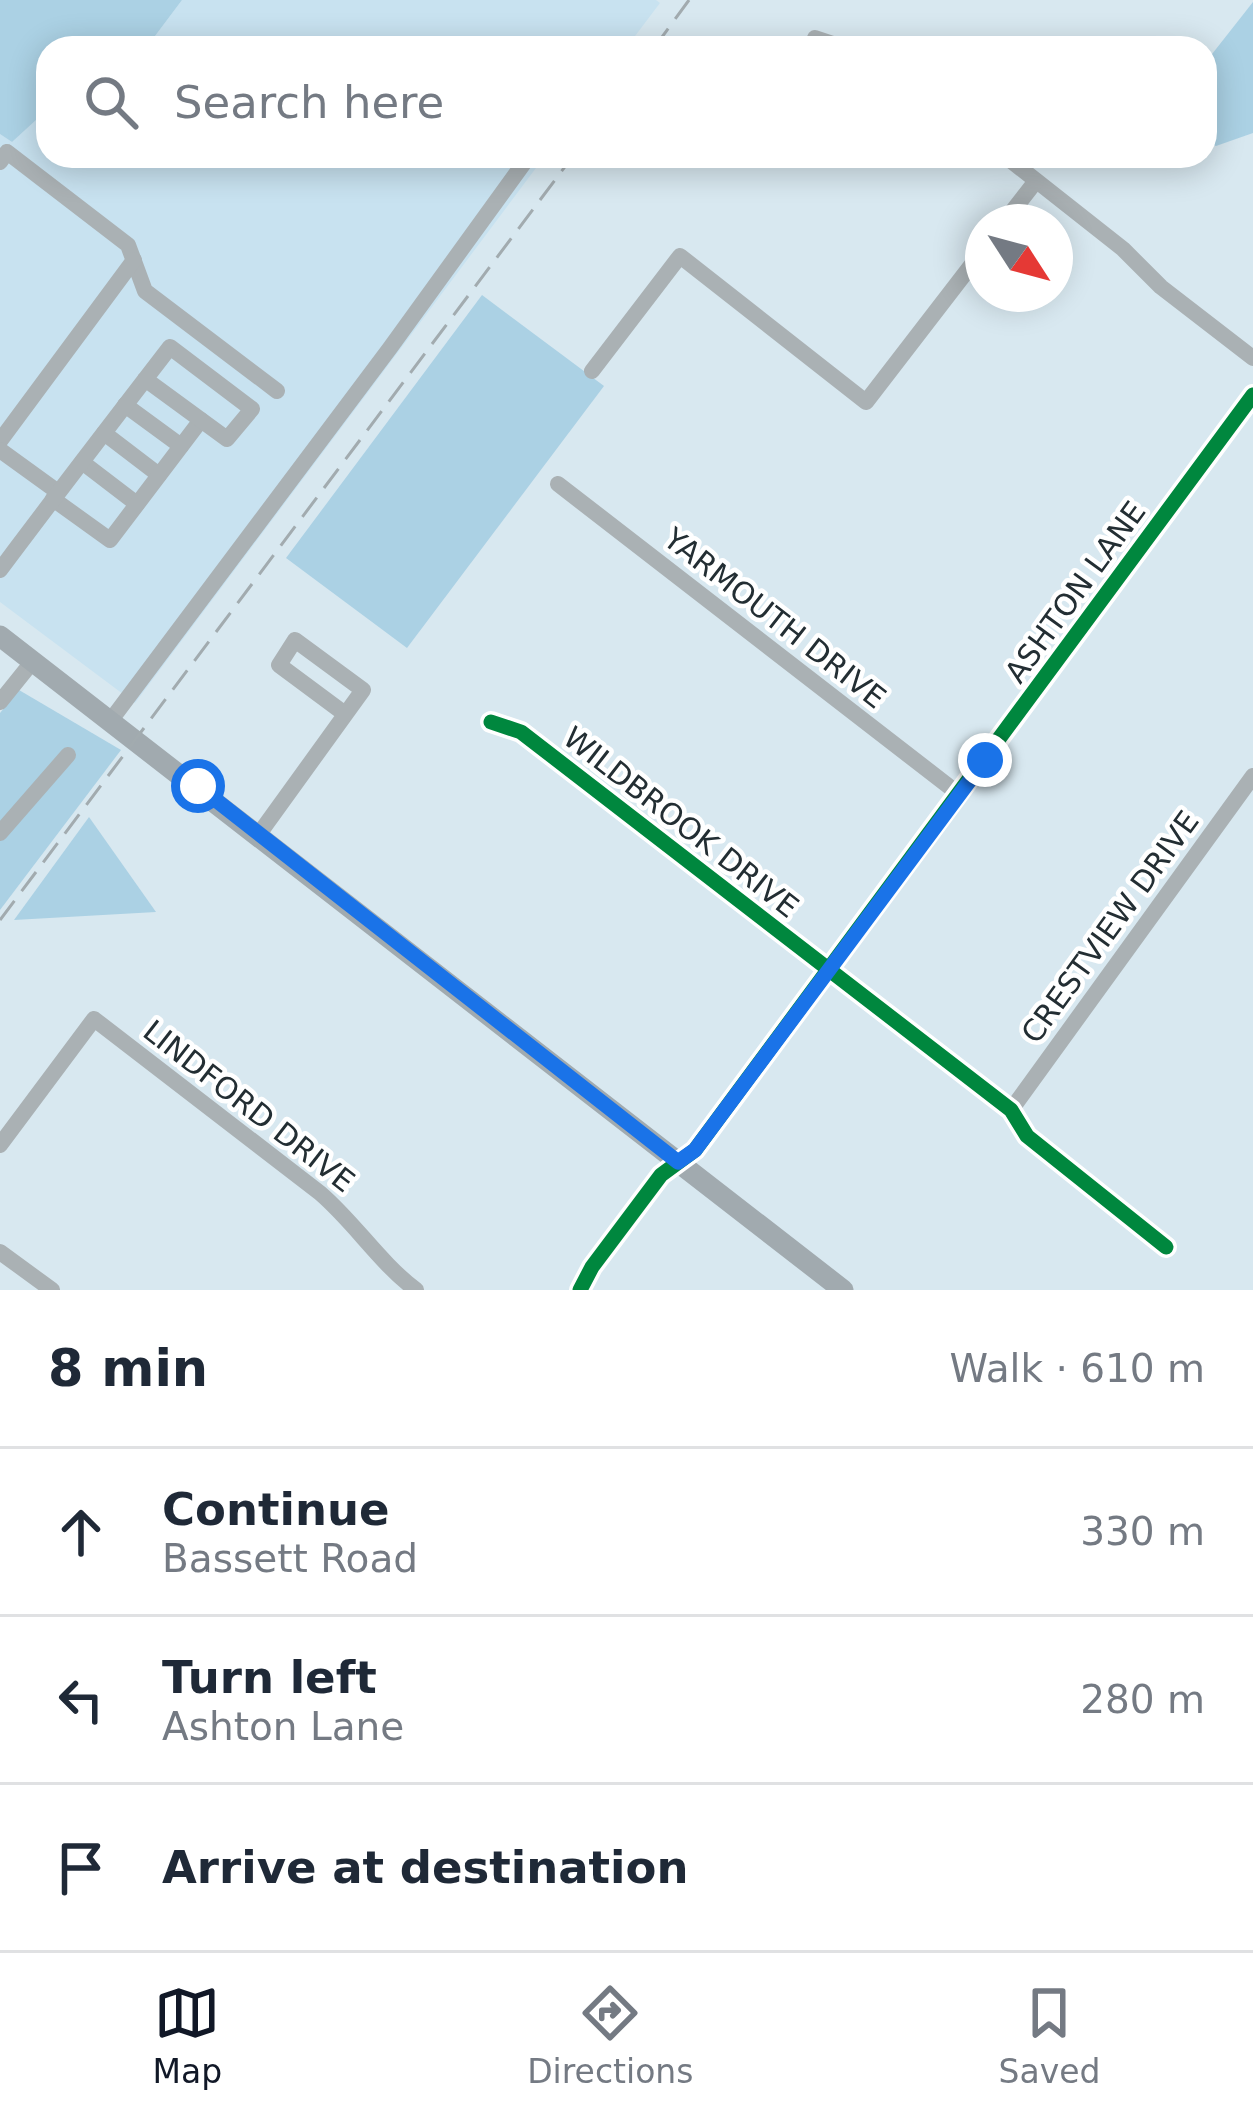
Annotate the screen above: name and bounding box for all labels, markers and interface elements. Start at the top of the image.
search box [36,36,1217,168]
icon: search [78,69,144,135]
text: Search here [174,76,444,129]
north arrow [965,204,1073,312]
street label: ASHTON LANE [998,495,1152,689]
street label: YARMOUTH DRIVE [656,520,893,715]
street label: WILDBROOK DRIVE [557,719,805,925]
route end [958,733,1012,787]
route start [171,759,225,813]
street label: CRESTVIEW DRIVE [1014,804,1206,1050]
street label: LINDFORD DRIVE [137,1013,361,1199]
text: 8 min [48,1339,208,1398]
text: Walk · 610 m [950,1346,1205,1391]
text: Continue [162,1483,390,1536]
icon: ahead [48,1499,114,1565]
text: 330 m [1080,1509,1205,1554]
text: Bassett Road [162,1536,418,1581]
text: Turn left [162,1651,377,1704]
icon: left [48,1667,114,1733]
text: 280 m [1080,1677,1205,1722]
text: Ashton Lane [162,1704,404,1749]
icon: arrive [48,1835,114,1901]
text: Arrive at destination [162,1841,688,1894]
tab: Map [153,1980,222,2091]
tab: Directions [527,1980,693,2091]
tab: Saved [999,1980,1100,2091]

